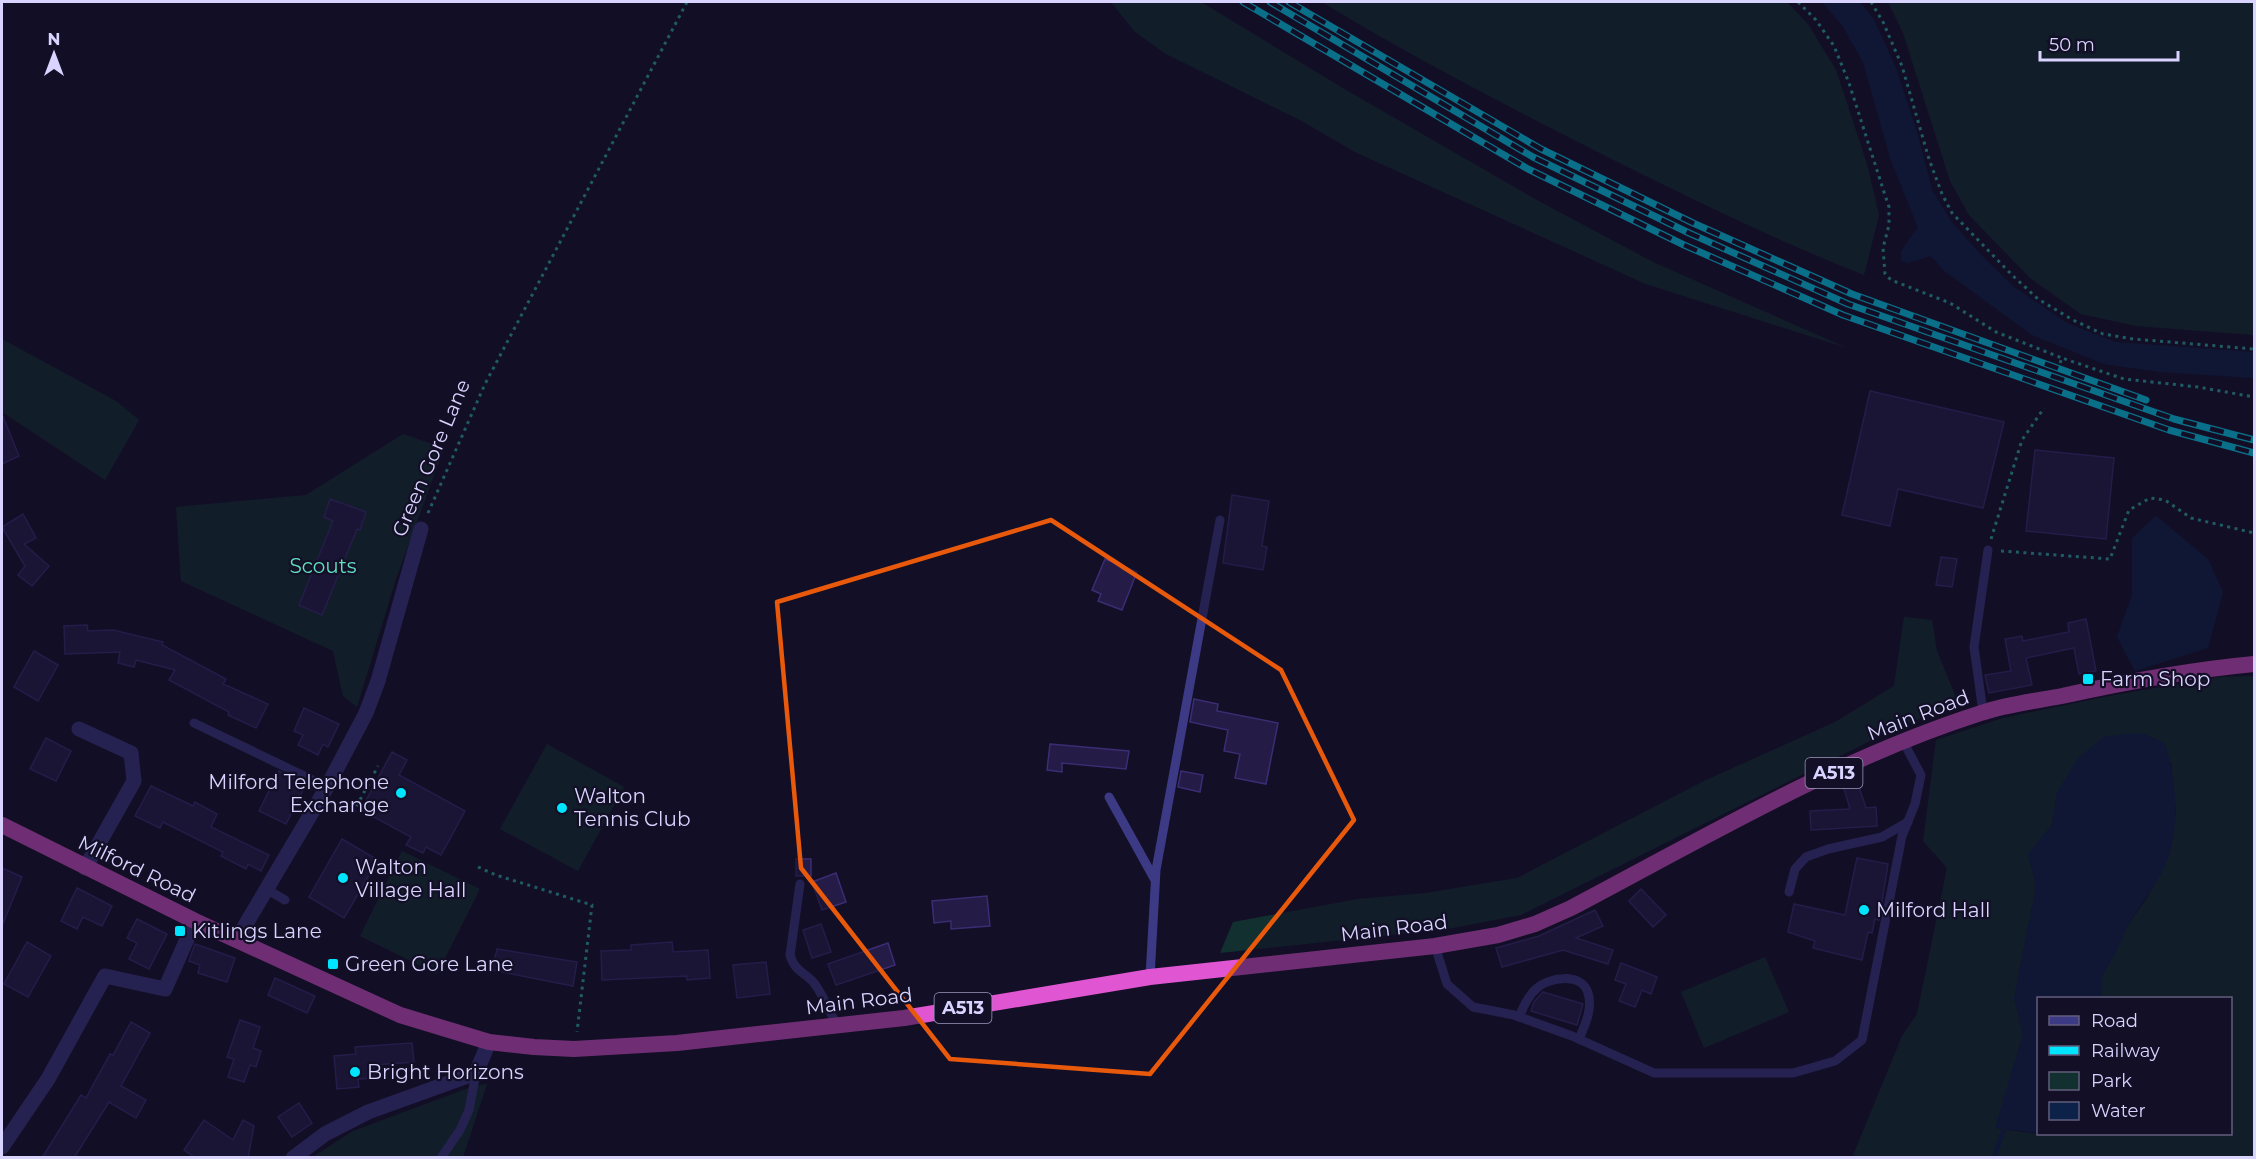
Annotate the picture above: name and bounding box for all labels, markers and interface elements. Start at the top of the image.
north arrow [24,24,84,84]
scale bar [2040,24,2178,62]
text: N [48,30,60,49]
text: 50 m [2049,34,2095,56]
street label: Green Gore Lane [387,376,475,540]
park label: Scouts [289,554,357,578]
place label: Farm Shop [2100,667,2210,691]
marker: Farm Shop [2081,672,2095,686]
street label: Main Road [1864,685,1972,745]
road number: A513 [1806,758,1862,788]
place label: Milford Telephone Exchange [208,770,389,817]
place label: Walton Tennis Club [574,784,690,831]
marker: Milford Telephone Exchange [394,786,408,800]
marker: Walton Tennis Club [555,801,569,815]
street label: Milford Road [74,830,200,908]
place label: Walton Village Hall [355,855,466,902]
marker: Walton Village Hall [336,871,350,885]
place label: Milford Hall [1876,898,1990,922]
marker: Milford Hall [1857,903,1871,917]
street label: Main Road [1339,910,1449,946]
place label: Kitlings Lane [192,919,322,943]
marker: Kitlings Lane [173,924,187,938]
place label: Green Gore Lane [345,952,513,976]
marker: Green Gore Lane [326,957,340,971]
street label: Main Road [804,983,914,1019]
road number: A513 [934,993,992,1023]
legend [2037,997,2232,1135]
text: Road [2091,1010,2138,1032]
text: Railway [2091,1040,2160,1062]
place label: Bright Horizons [367,1060,524,1084]
marker: Bright Horizons [348,1065,362,1079]
text: Park [2091,1070,2132,1092]
text: Water [2091,1100,2146,1122]

